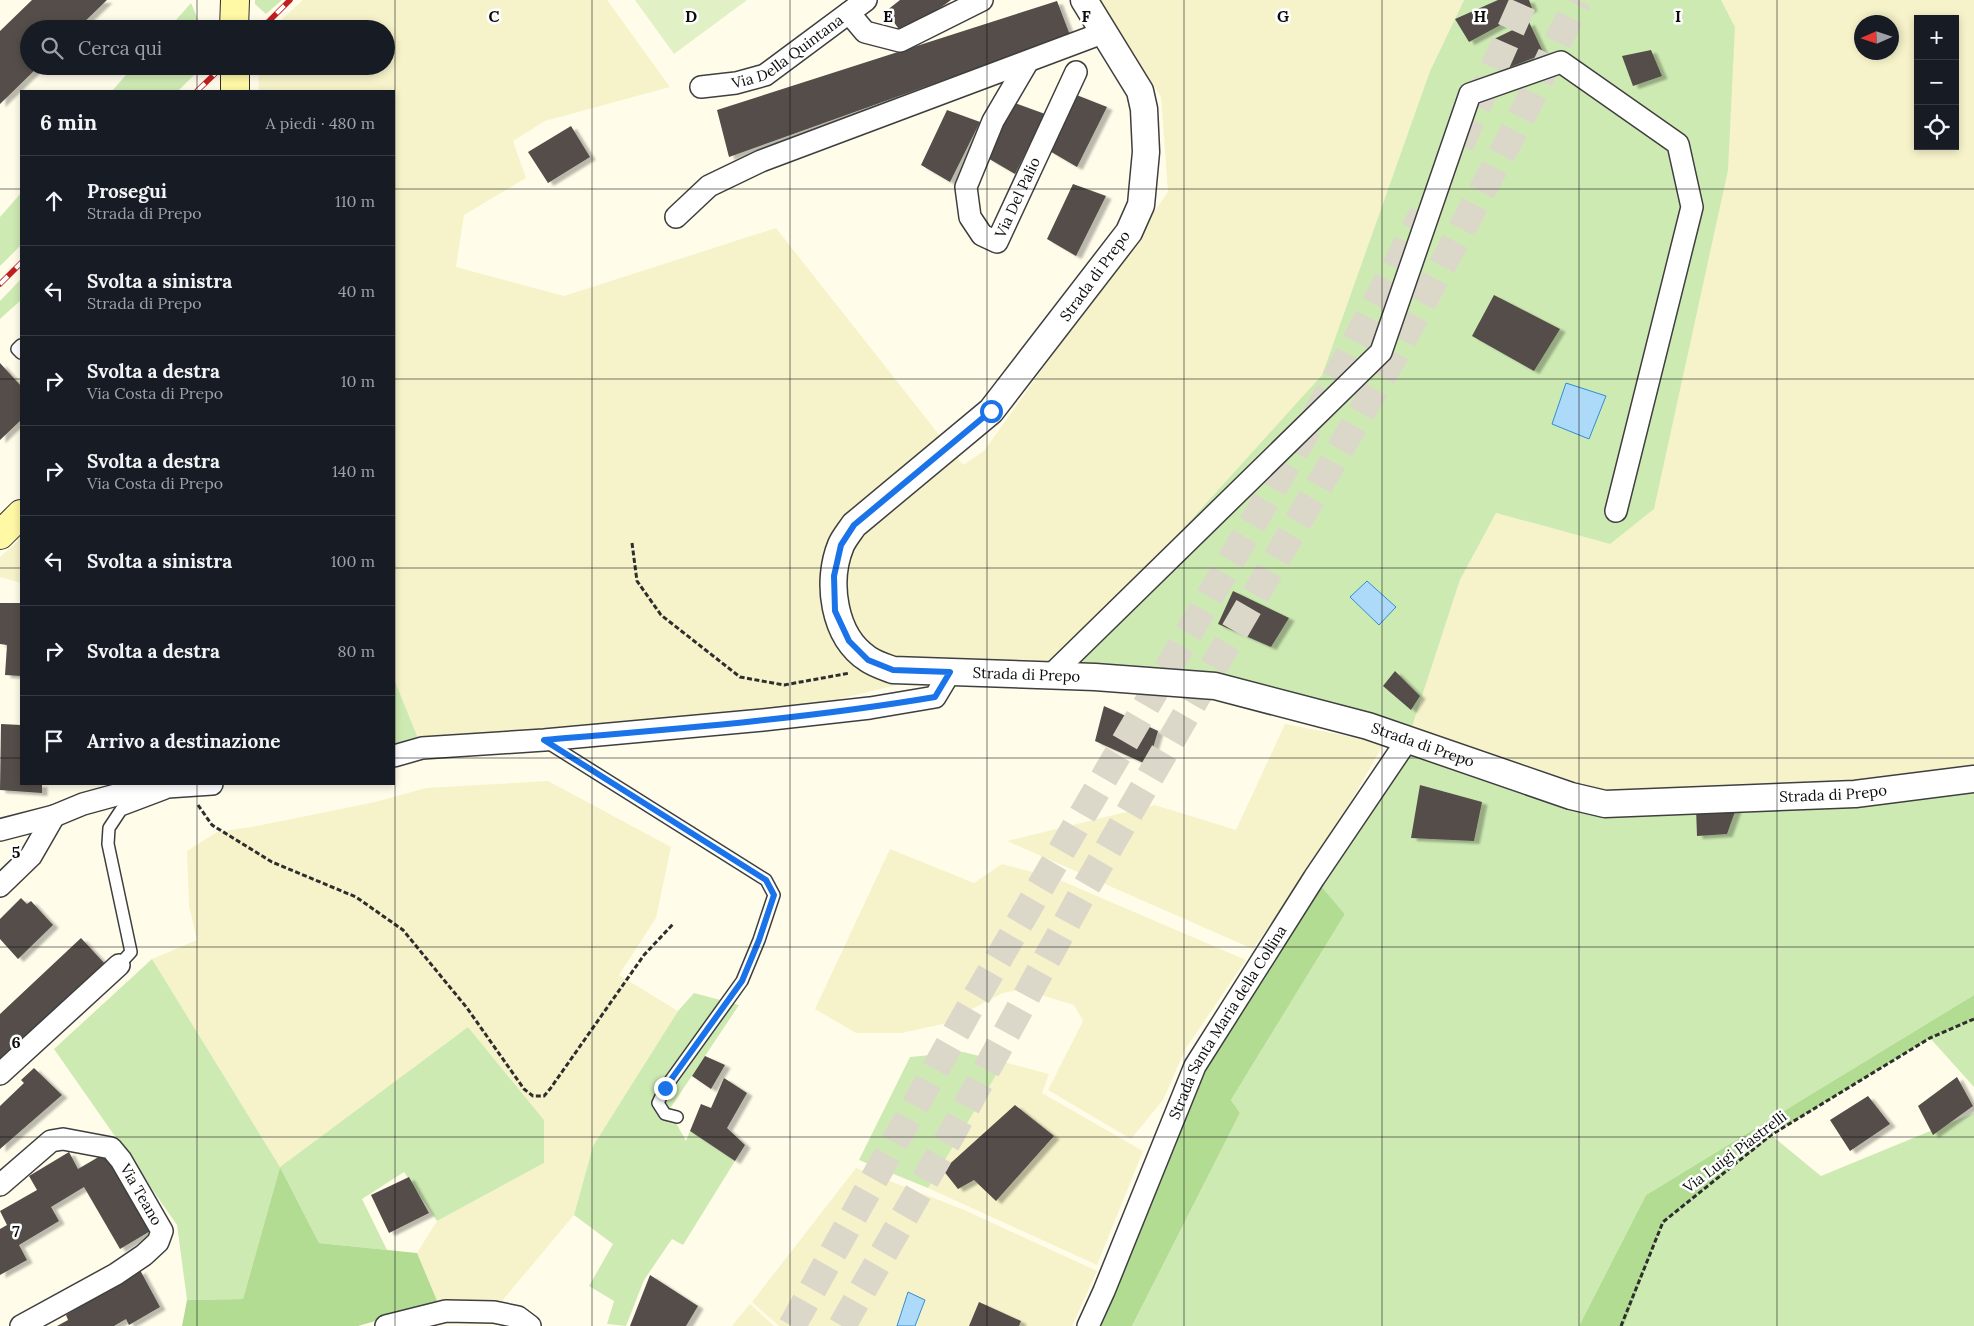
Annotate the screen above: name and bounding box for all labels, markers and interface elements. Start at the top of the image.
text: C [488,6,500,26]
text: D [685,6,697,26]
text: E [883,6,893,26]
text: F [1081,6,1091,26]
text: G [1277,6,1289,26]
text: H [1474,6,1487,26]
text: I [1675,6,1681,26]
street label: Via Della Quintana [729,10,847,93]
north arrow [1854,15,1899,60]
map controls [1914,15,1959,150]
button: + [1914,15,1959,60]
search box [20,20,395,75]
icon: search [38,34,66,62]
text: Cerca qui [78,36,162,60]
button: − [1914,60,1959,105]
button: locate [1914,105,1959,150]
text: 6 min [40,109,97,136]
text: A piedi · 480 m [266,113,375,133]
street label: Via Del Palio [990,154,1044,242]
text: Prosegui [87,179,167,203]
icon: ahead [40,187,68,215]
text: 110 m [335,191,375,211]
text: Strada di Prepo [87,203,202,223]
street label: Strada di Prepo [1055,226,1134,325]
text: Svolta a sinistra [87,269,232,293]
icon: left [40,277,68,305]
text: 40 m [338,281,375,301]
text: Strada di Prepo [87,293,202,313]
text: Svolta a destra [87,359,220,383]
icon: right [40,367,68,395]
text: 10 m [341,371,375,391]
text: Via Costa di Prepo [87,383,223,403]
route start [980,400,1003,423]
text: Svolta a destra [87,449,220,473]
icon: right [40,457,68,485]
text: 140 m [332,461,375,481]
text: Via Costa di Prepo [87,473,223,493]
icon: left [40,547,68,575]
text: Svolta a sinistra [87,549,232,573]
text: 100 m [331,551,375,571]
icon: right [40,637,68,665]
text: Svolta a destra [87,639,220,663]
text: 80 m [338,641,375,661]
street label: Strada di Prepo [972,663,1081,685]
street label: Strada di Prepo [1369,718,1477,771]
icon: arrive [40,727,68,755]
text: Arrivo a destinazione [87,729,281,753]
street label: Strada di Prepo [1779,780,1888,806]
text: 5 [12,842,21,862]
street label: Strada Santa Maria della Collina [1164,921,1291,1122]
text: 6 [11,1032,21,1052]
route end [654,1077,677,1100]
street label: Via Luigi Piastrelli [1678,1106,1790,1197]
street label: Via Teano [116,1159,167,1229]
text: 7 [12,1221,20,1241]

